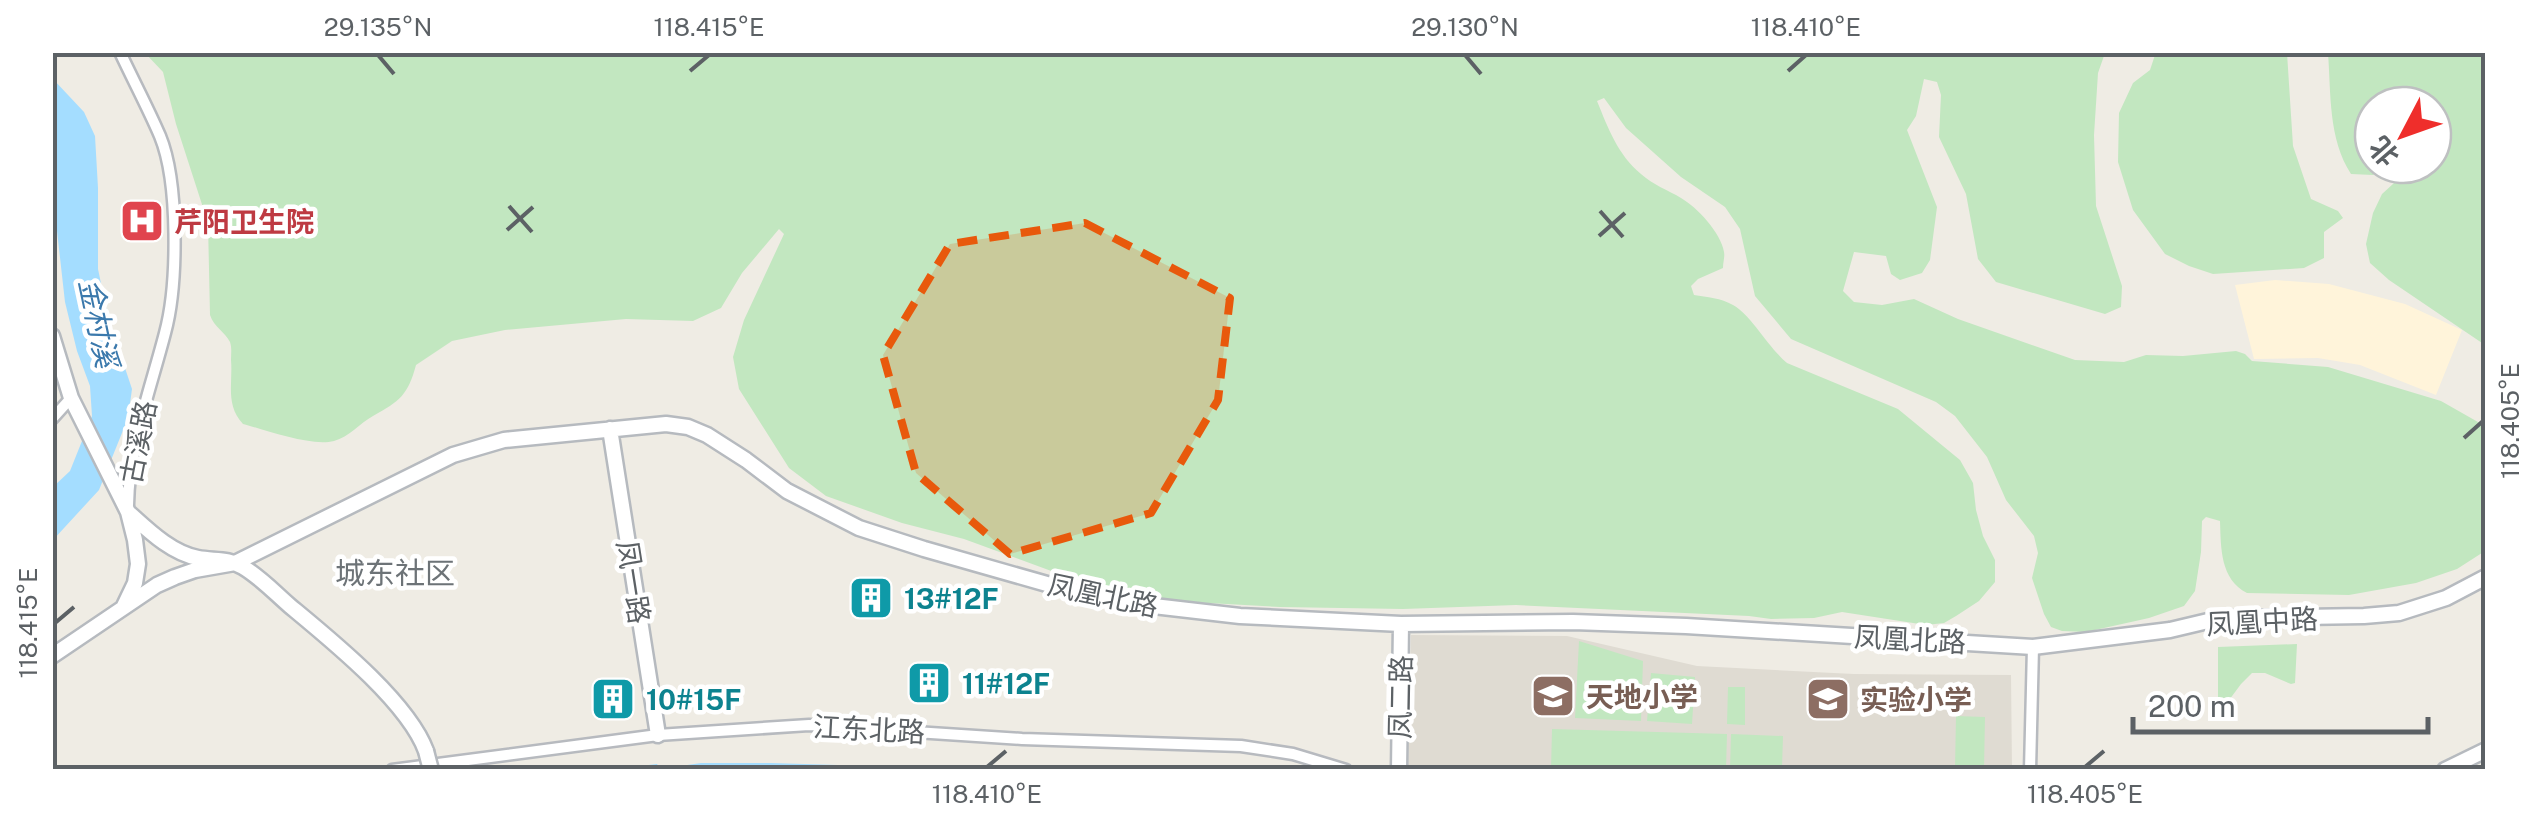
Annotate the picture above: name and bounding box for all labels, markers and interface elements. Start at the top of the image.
text: 29.135°N [324,12,432,42]
text: 118.415°E [654,12,765,42]
text: 29.130°N [1411,12,1519,42]
text: 118.410°E [1751,12,1861,42]
north arrow [2353,85,2453,185]
text: 北 [2362,130,2405,173]
hospital icon: 芹阳卫生院 [119,198,165,244]
place label: 芹阳卫生院 [174,205,314,238]
water label: 金村溪 [72,275,127,374]
text: 118.405°E [2495,363,2525,479]
street label: 古溪路 [114,398,162,486]
street label: 凤一路 [611,538,657,626]
district label: 城东社区 [335,555,455,591]
street label: 凤凰北路 [1045,567,1161,623]
text: 118.415°E [13,568,43,679]
building icon: 13#12F [848,575,894,621]
place label: 13#12F [904,582,999,615]
street label: 凤凰中路 [2205,602,2319,640]
street label: 凤凰北路 [1853,620,1967,658]
street label: 凤二路 [1383,655,1417,739]
building icon: 11#12F [906,660,952,706]
place label: 11#12F [962,667,1050,700]
scale bar [2133,672,2428,734]
school or university icon: 天地小学 [1530,673,1576,719]
building icon: 10#15F [590,676,636,722]
school or university icon: 实验小学 [1805,676,1851,722]
place label: 天地小学 [1586,680,1698,713]
place label: 10#15F [646,683,741,716]
place label: 实验小学 [1860,683,1972,716]
text: 200 m [2148,688,2236,724]
street label: 江东北路 [812,710,926,748]
text: 118.410°E [932,779,1042,809]
text: 118.405°E [2027,779,2143,809]

